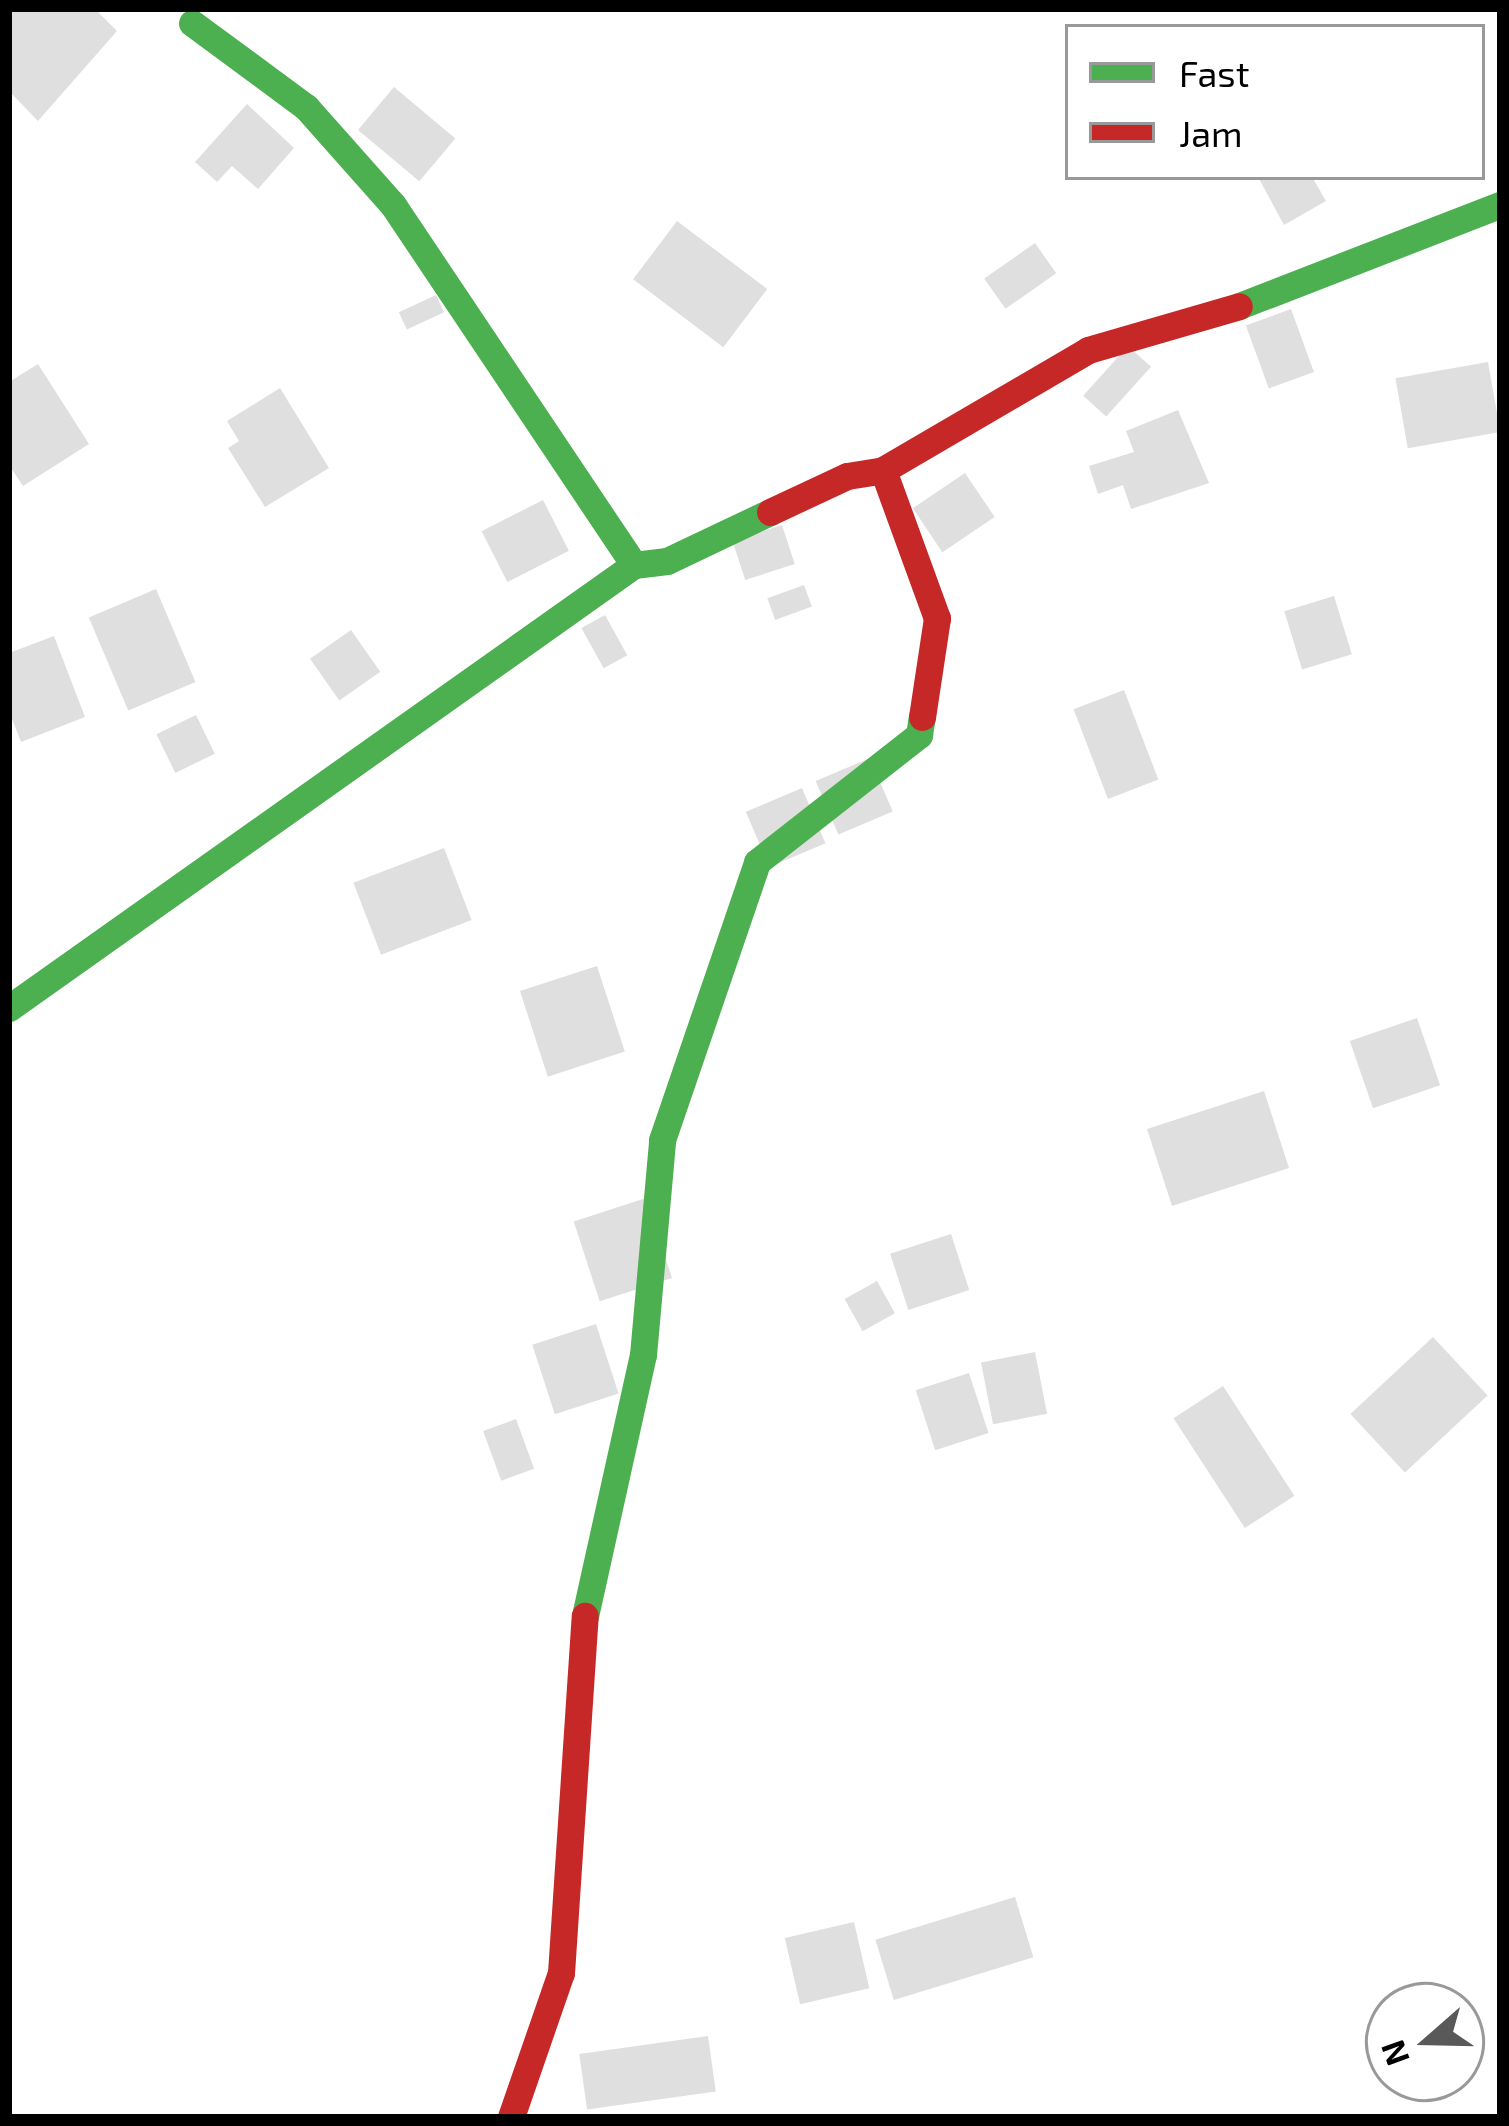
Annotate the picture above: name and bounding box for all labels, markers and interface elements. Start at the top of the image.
legend [1065,24,1485,180]
text: Fast [1179,51,1249,94]
text: Jam [1179,111,1243,154]
north arrow [1365,1982,1485,2102]
text: N [1371,2035,1417,2071]

